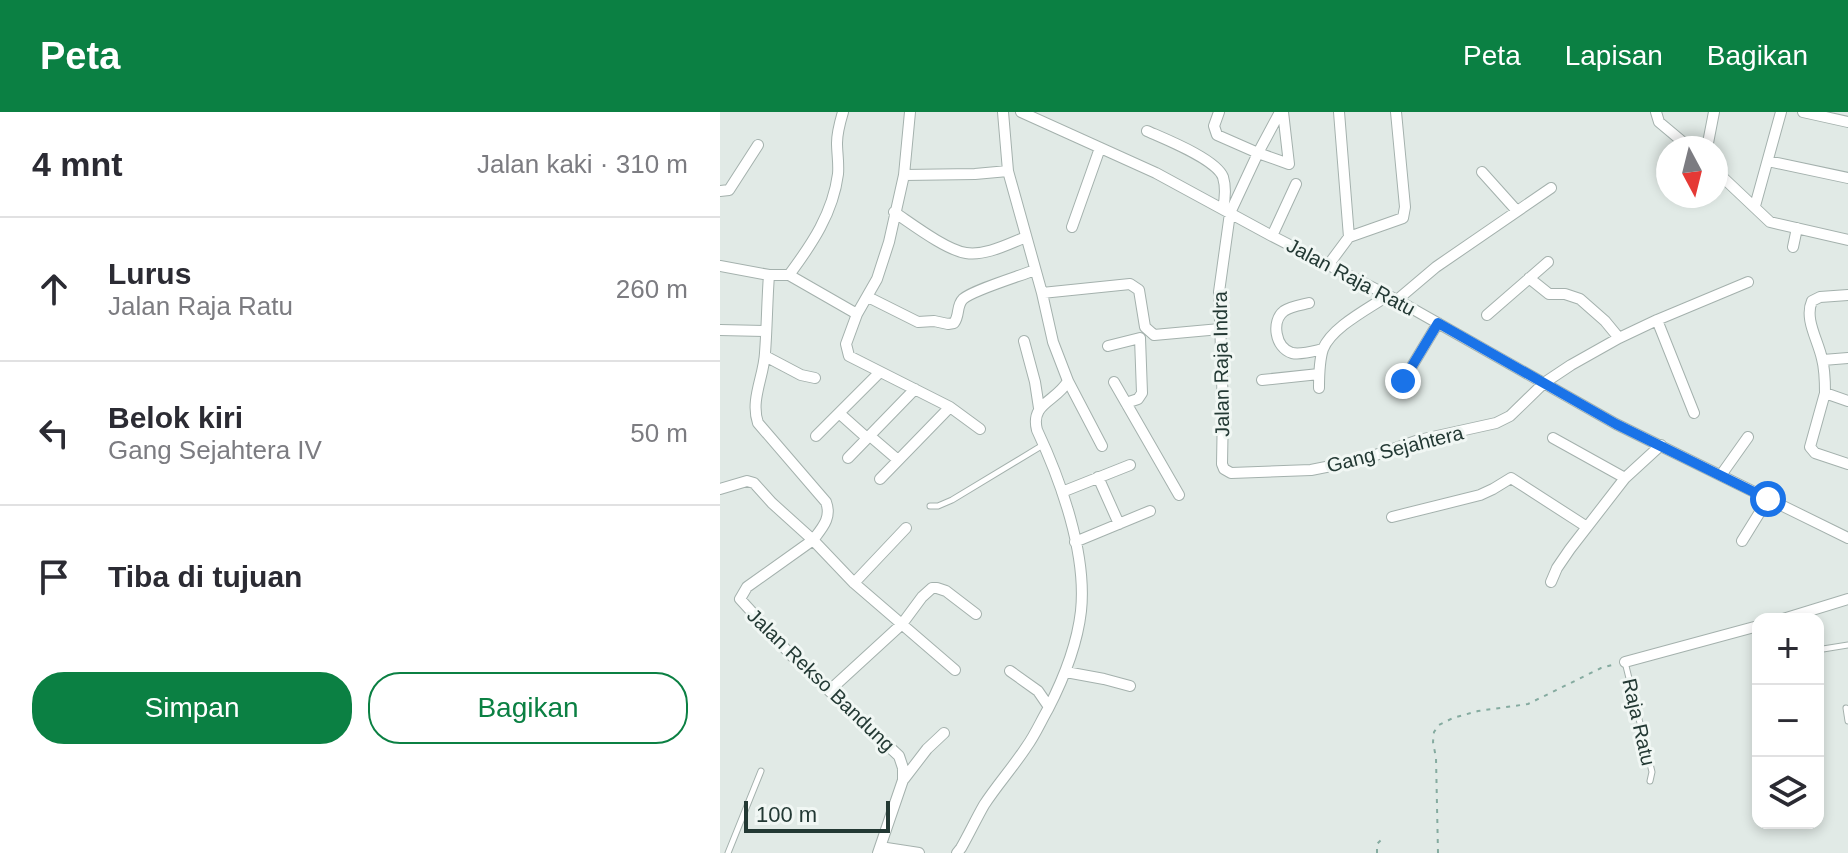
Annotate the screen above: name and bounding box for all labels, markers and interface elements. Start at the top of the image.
text: Peta [40,35,120,77]
text: Peta [1463,40,1521,71]
text: Lapisan [1565,40,1663,71]
text: Bagikan [1707,40,1808,71]
north arrow [1656,136,1728,208]
text: 4 mnt [32,145,123,183]
text: Jalan kaki · 310 m [477,149,688,179]
street label: Jalan Raja Ratu [1283,234,1419,320]
text: Lurus [108,257,191,290]
icon: ahead [32,267,76,311]
text: 260 m [616,274,688,304]
street label: Jalan Raja Indra [1209,290,1233,437]
text: Jalan Raja Ratu [108,291,293,321]
route end [1385,363,1421,399]
text: Belok kiri [108,401,243,434]
icon: left [32,411,76,455]
text: 50 m [630,418,688,448]
street label: Gang Sejahtera [1324,421,1466,477]
text: Gang Sejahtera IV [108,435,322,465]
route start [1750,481,1786,517]
icon: arrive [32,555,76,599]
text: Tiba di tujuan [108,560,302,593]
street label: Jalan Rekso Bandung [743,604,899,756]
map controls [1752,613,1824,829]
button: + [1752,613,1824,685]
button: Simpan [32,672,352,744]
button: Bagikan [368,672,688,744]
street label: Raja Ratu [1618,676,1660,768]
button: − [1752,685,1824,757]
button: layers [1752,757,1824,829]
scale bar [744,797,890,833]
text: 100 m [756,802,817,827]

